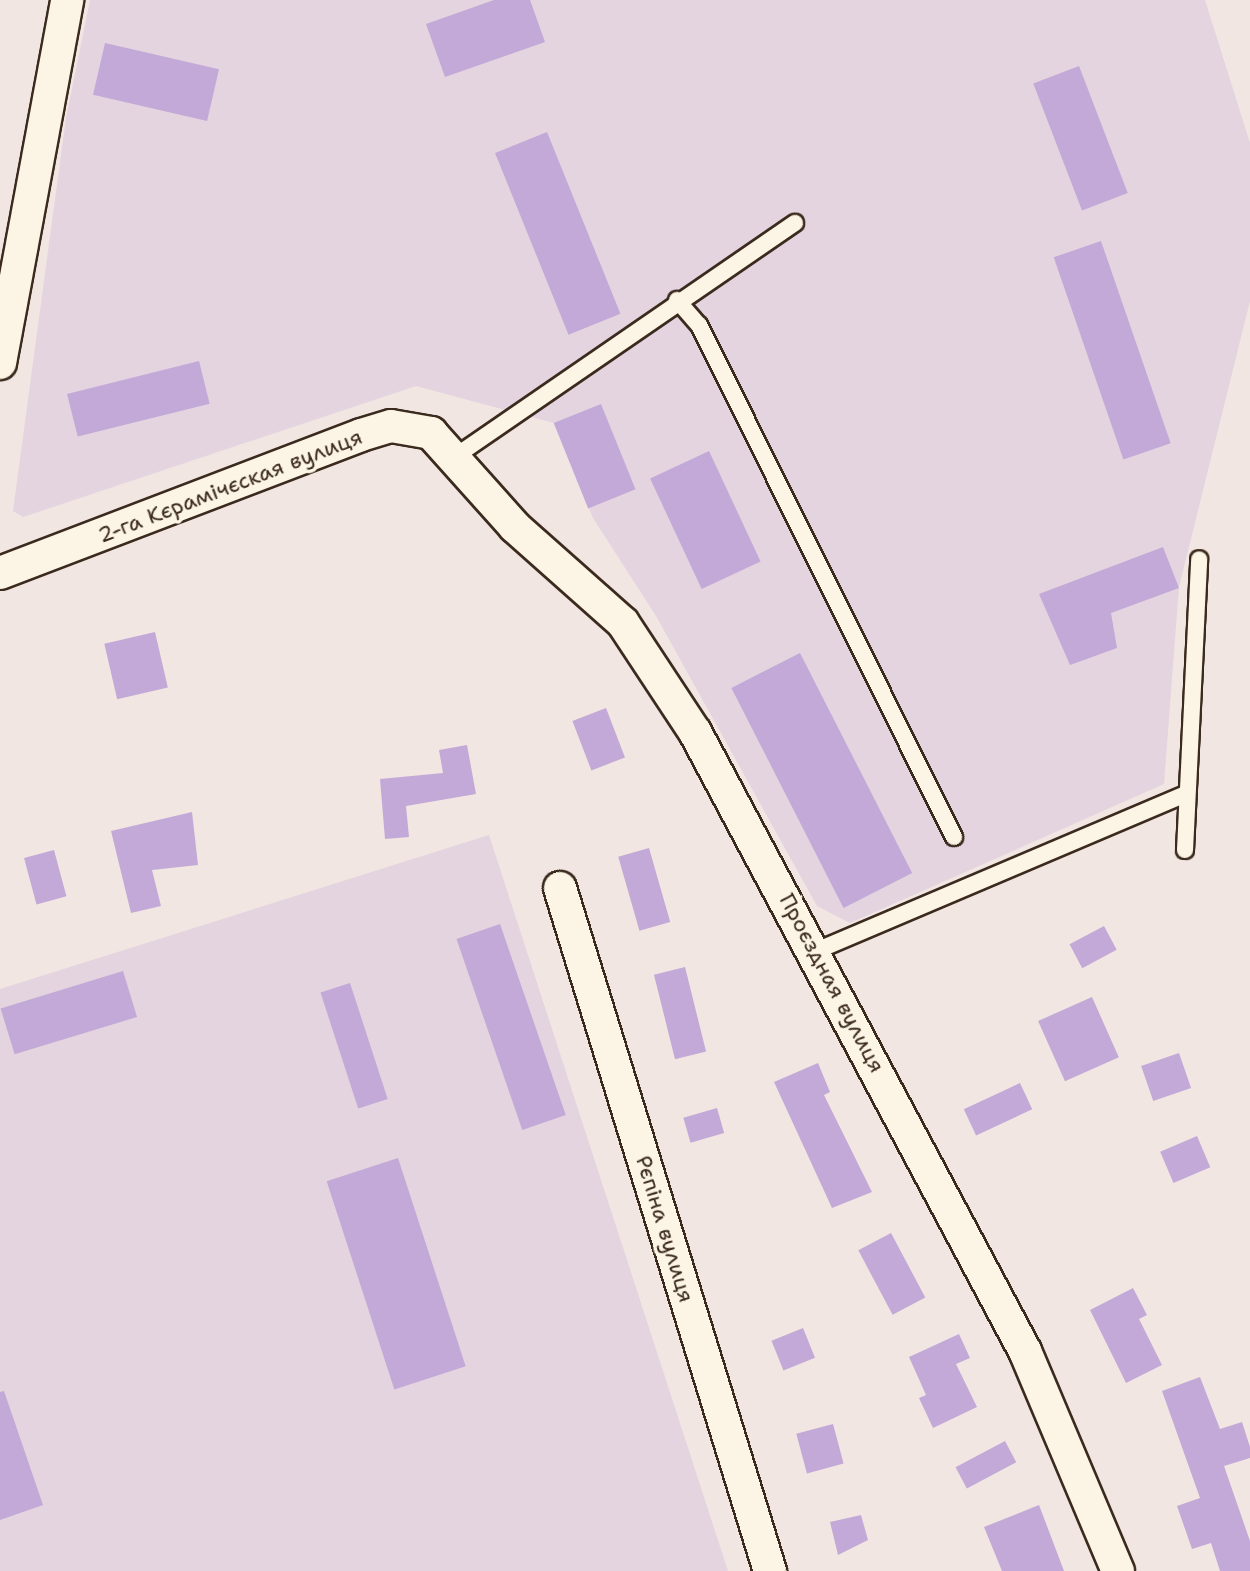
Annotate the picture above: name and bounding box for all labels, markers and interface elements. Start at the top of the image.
street label: 2-га Кєрамічєская вулиця [94,423,366,549]
street label: Проєздная вулиця [774,889,890,1077]
street label: Рєпіна вулиця [630,1152,700,1306]

